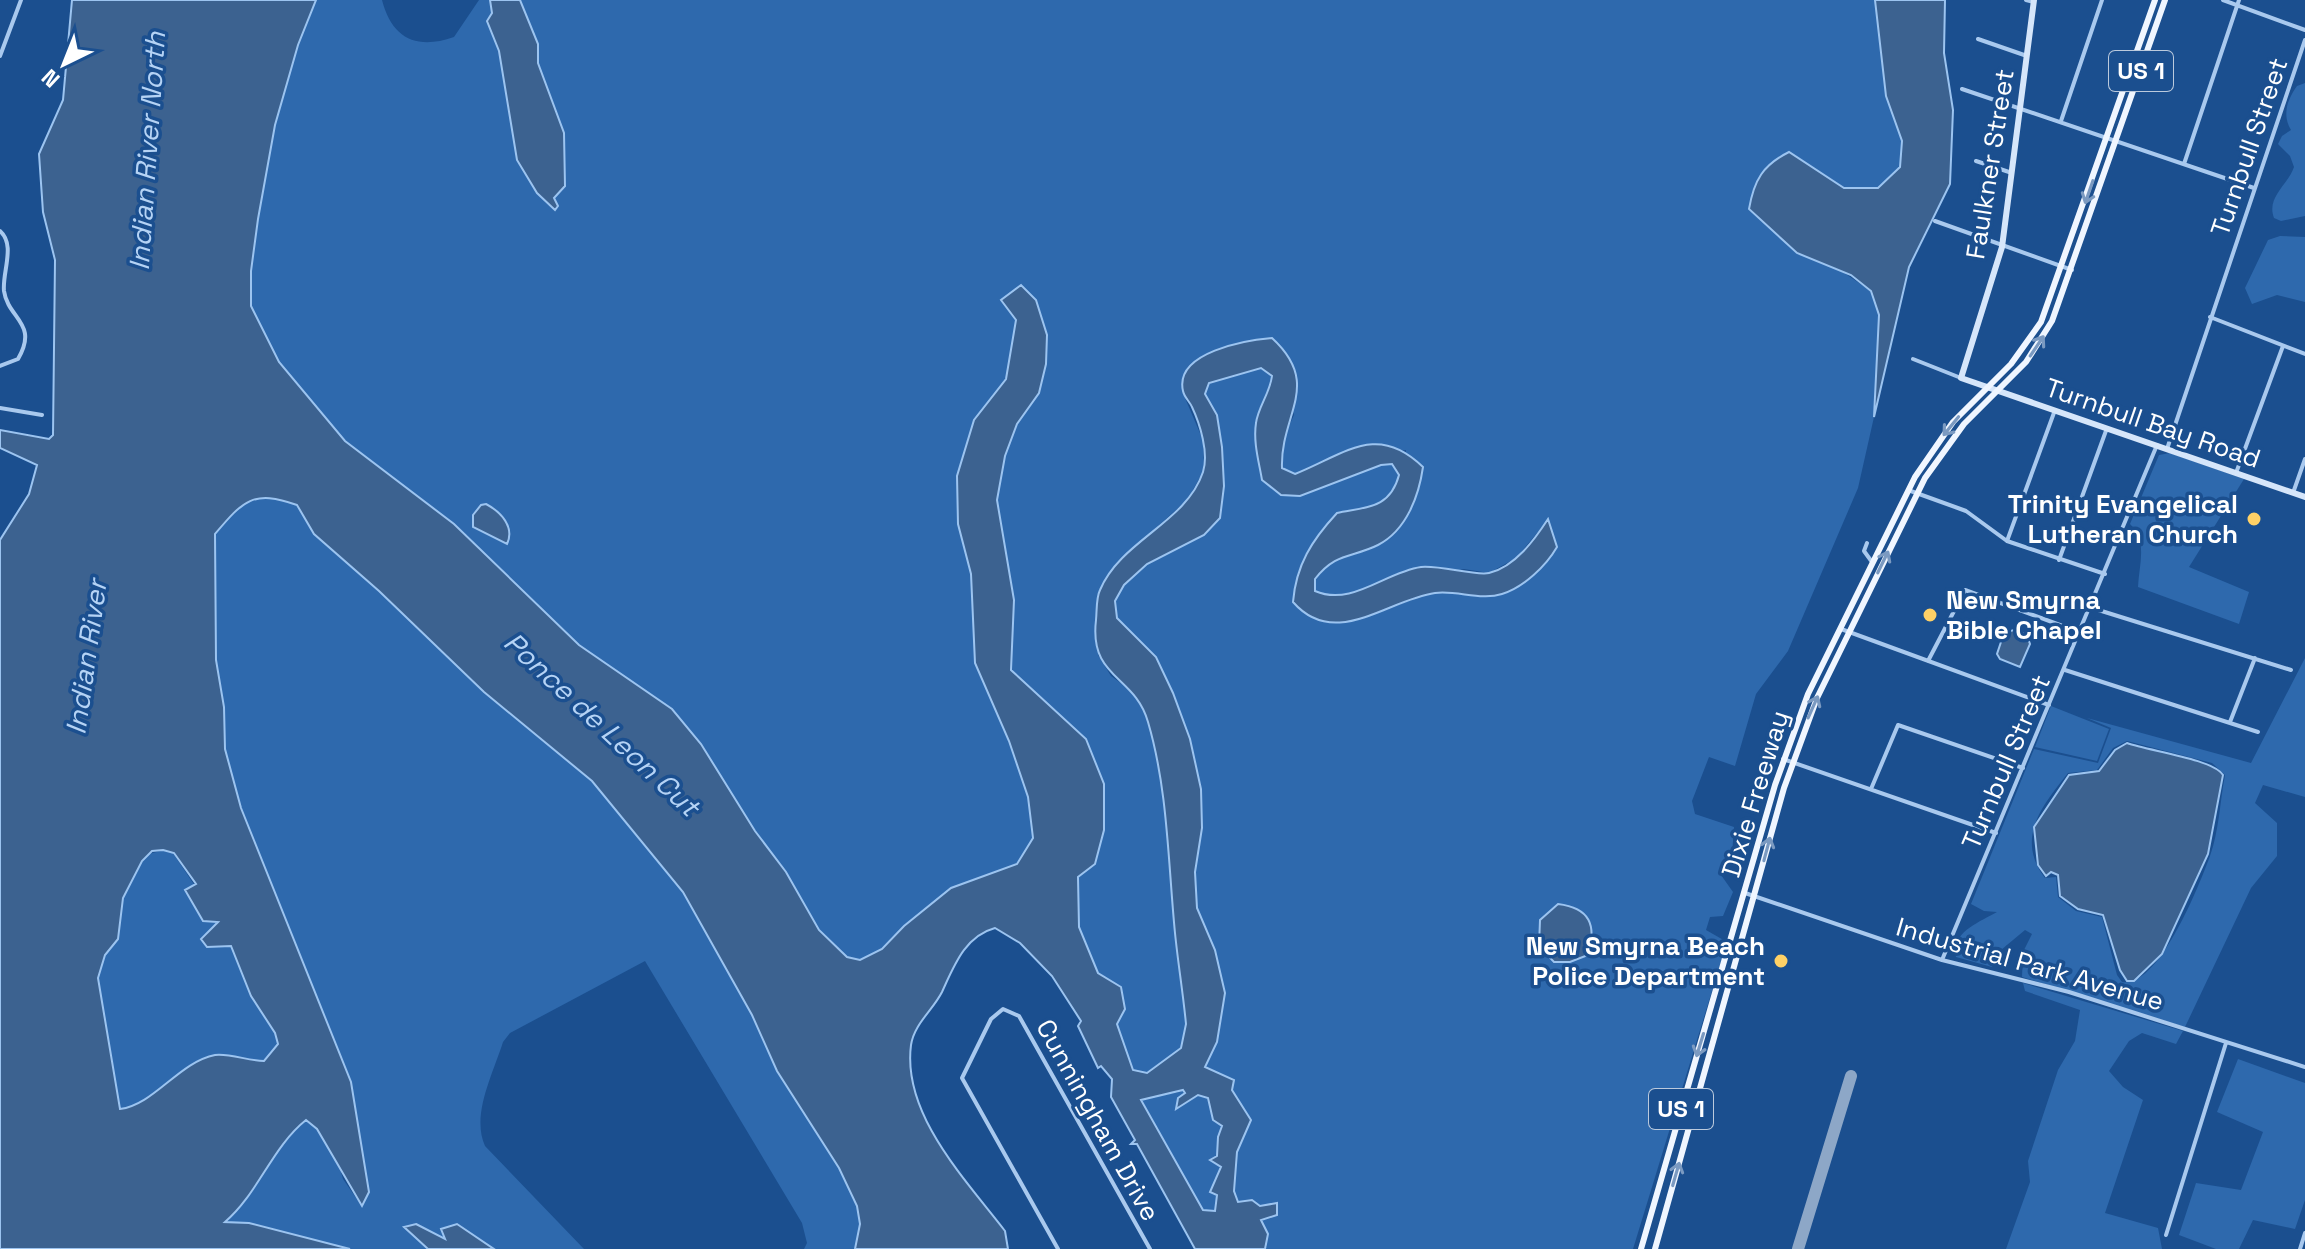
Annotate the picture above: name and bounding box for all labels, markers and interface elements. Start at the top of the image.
north arrow [24,24,104,104]
water label: Indian River North [121,30,173,272]
road number: US 1 [2109,51,2173,91]
street label: Turnbull Street [2203,53,2295,241]
text: N [35,63,65,94]
street label: Faulkner Street [1958,67,2022,261]
one-way arrow [2081,179,2095,204]
one-way arrow [2029,335,2045,358]
street label: Turnbull Bay Road [2041,370,2265,476]
one-way arrow [1942,415,1959,436]
place label: Trinity Evangelical Lutheran Church [2008,487,2238,551]
marker: Trinity Evangelical Lutheran Church [2245,510,2263,528]
one-way arrow [1876,550,1891,574]
water label: Indian River [57,574,115,737]
place label: New Smyrna Bible Chapel [1946,583,2102,647]
marker: New Smyrna Bible Chapel [1921,606,1939,624]
water label: Ponce de Leon Cut [497,624,710,826]
street label: Turnbull Street [1954,670,2058,854]
one-way arrow [1807,695,1822,720]
street label: Dixie Freeway [1714,707,1796,881]
one-way arrow [1760,836,1775,862]
street label: Industrial Park Avenue [1892,910,2168,1018]
place label: New Smyrna Beach Police Department [1526,929,1765,993]
marker: New Smyrna Beach Police Department [1772,952,1790,970]
street label: Cunningham Drive [1028,1013,1168,1227]
one-way arrow [1692,1032,1707,1058]
road number: US 1 [1649,1089,1713,1129]
one-way arrow [1670,1161,1685,1187]

